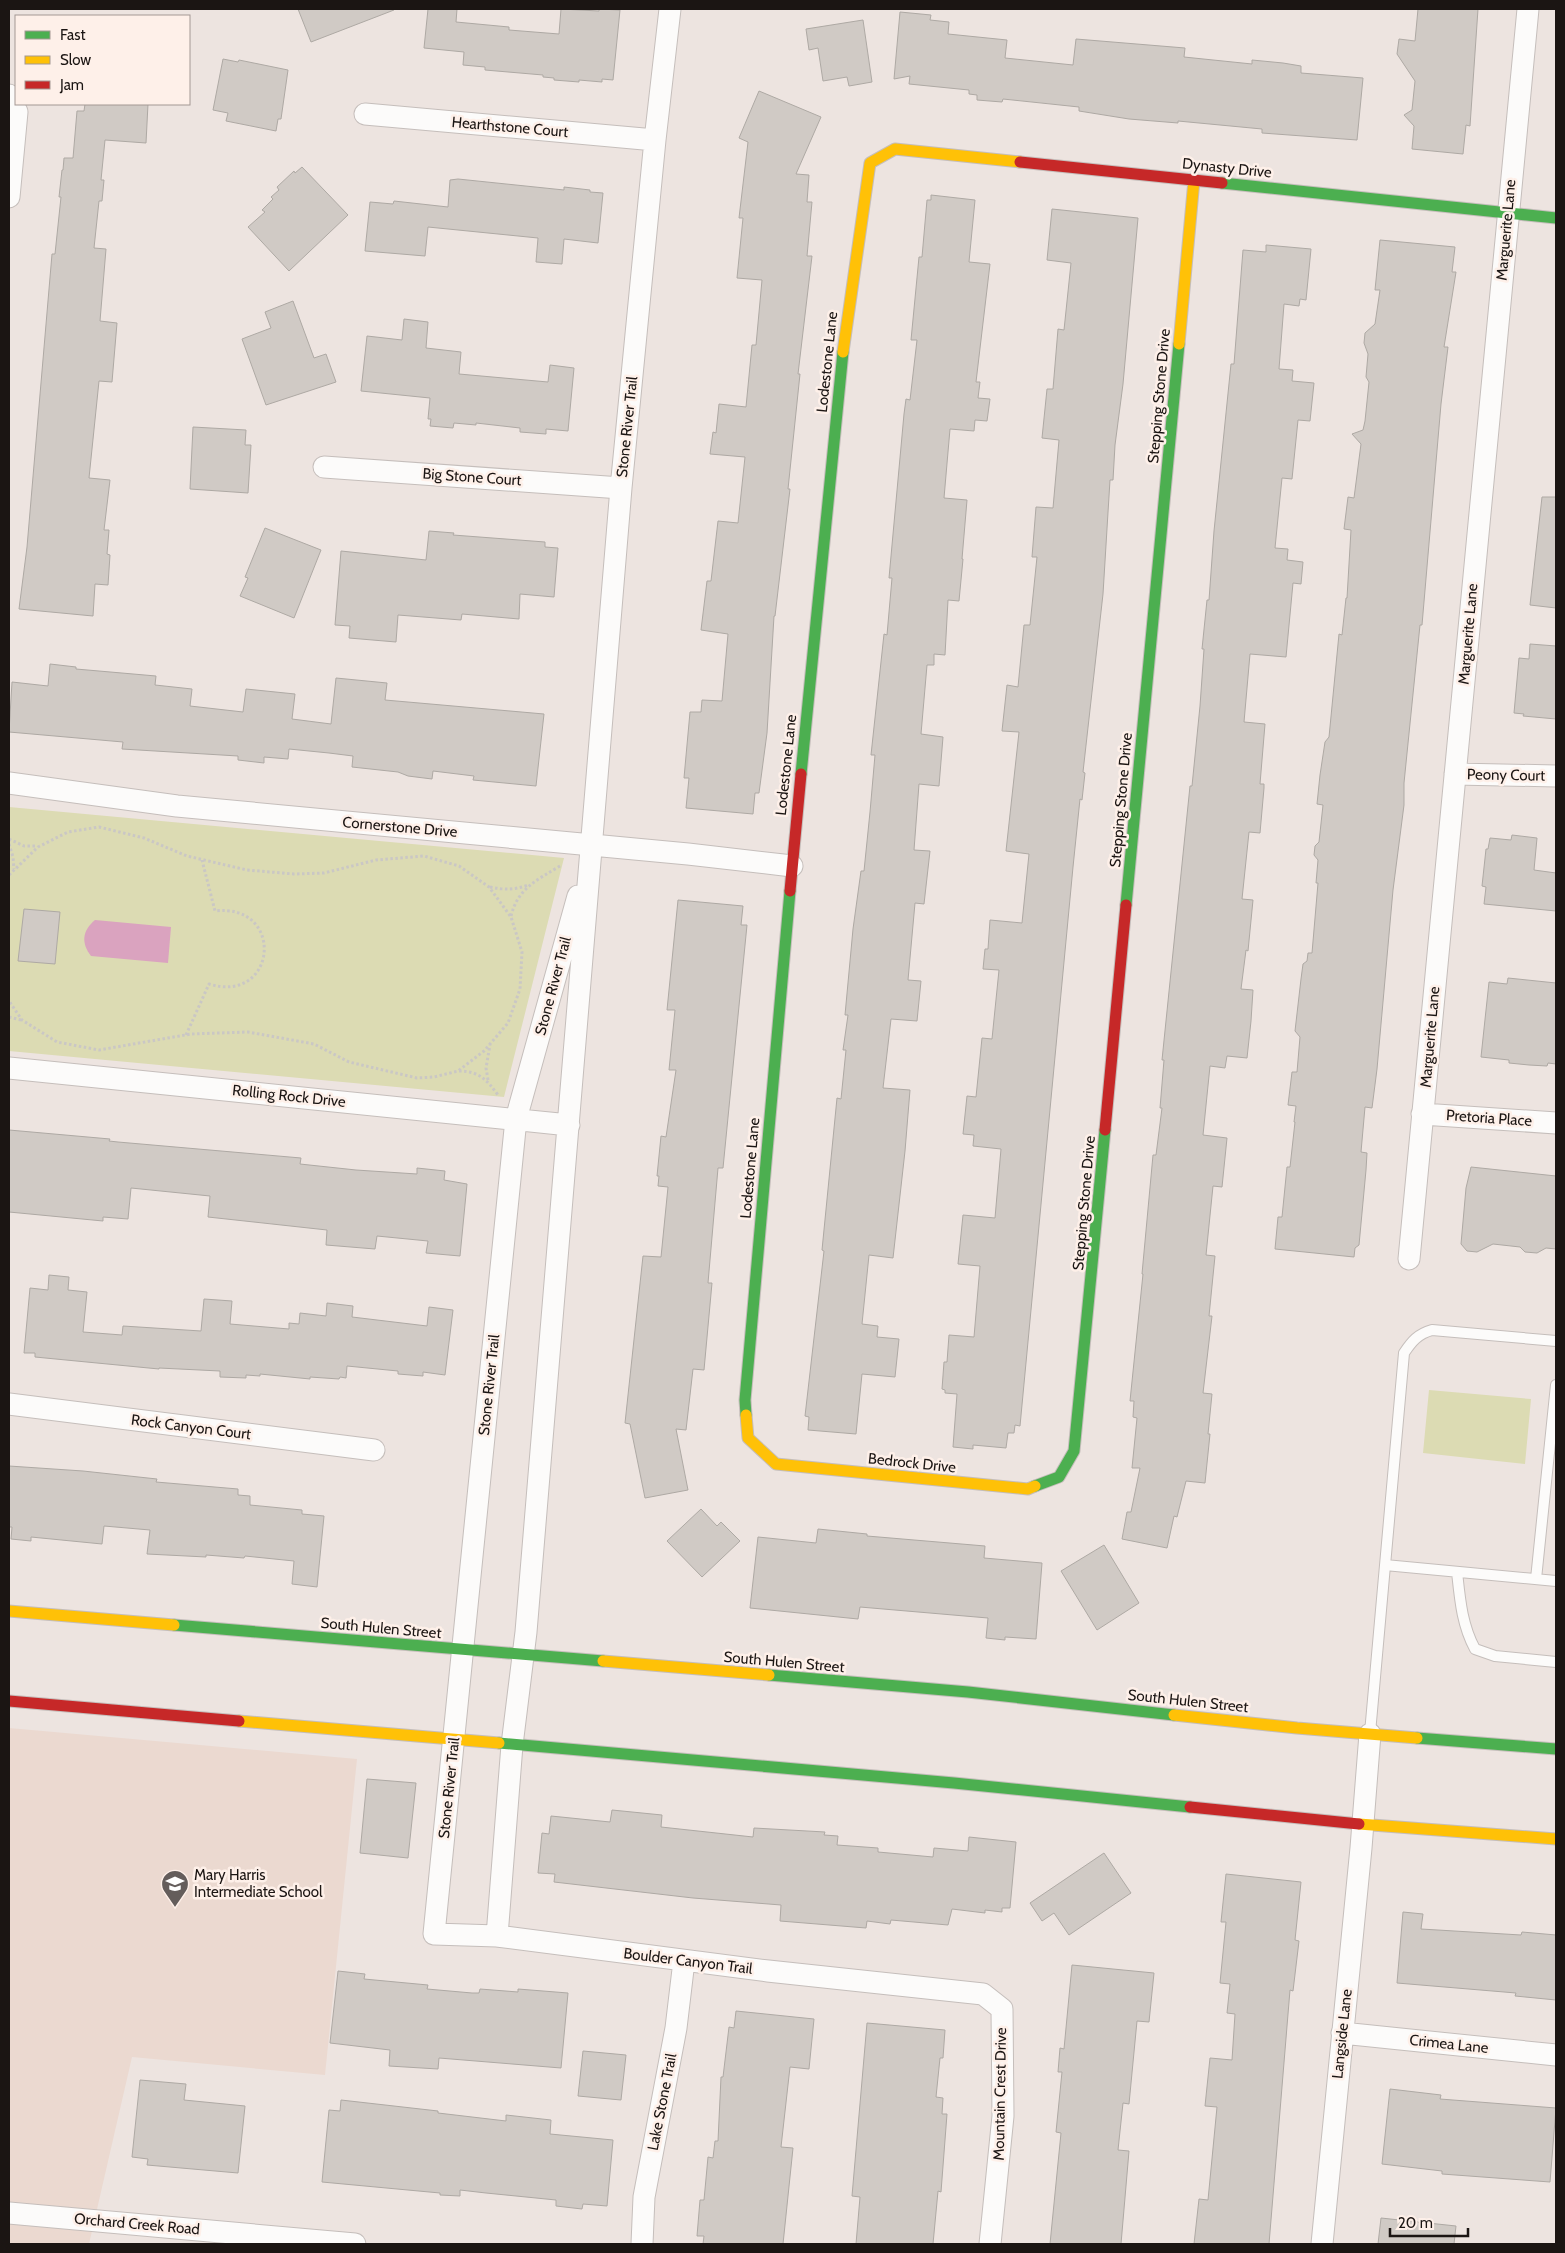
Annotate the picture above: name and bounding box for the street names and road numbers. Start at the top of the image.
street label: Hearthstone Court [451,113,569,141]
street label: Dynasty Drive [1181,154,1273,182]
street label: Marguerite Lane [1493,178,1519,281]
street label: Lodestone Lane [813,310,841,413]
street label: Stepping Stone Drive [1144,328,1174,464]
street label: Stone River Trail [613,375,641,478]
street label: Big Stone Court [422,465,522,489]
street label: Marguerite Lane [1455,582,1481,685]
street label: Lodestone Lane [772,713,800,816]
street label: Stepping Stone Drive [1106,732,1136,868]
street label: Peony Court [1467,765,1545,785]
street label: Cornerstone Drive [342,813,459,841]
street label: Stone River Trail [531,934,575,1037]
street label: Marguerite Lane [1417,985,1443,1088]
street label: Rolling Rock Drive [231,1081,347,1111]
street label: Pretoria Place [1445,1106,1533,1130]
street label: Lodestone Lane [737,1116,763,1219]
street label: Stepping Stone Drive [1069,1135,1099,1271]
street label: Stone River Trail [475,1333,503,1436]
street label: Rock Canyon Court [130,1411,252,1443]
street label: Bedrock Drive [867,1449,957,1477]
street label: South Hulen Street [320,1614,442,1642]
street label: South Hulen Street [723,1648,845,1676]
street label: South Hulen Street [1127,1686,1249,1716]
street label: Stone River Trail [435,1736,463,1839]
street label: Boulder Canyon Trail [622,1944,754,1978]
street label: Langside Lane [1328,1988,1356,2080]
street label: Mountain Crest Drive [990,2027,1010,2161]
street label: Crimea Lane [1409,2031,1490,2057]
street label: Lake Stone Trail [644,2051,680,2152]
street label: Orchard Creek Road [73,2210,201,2238]

